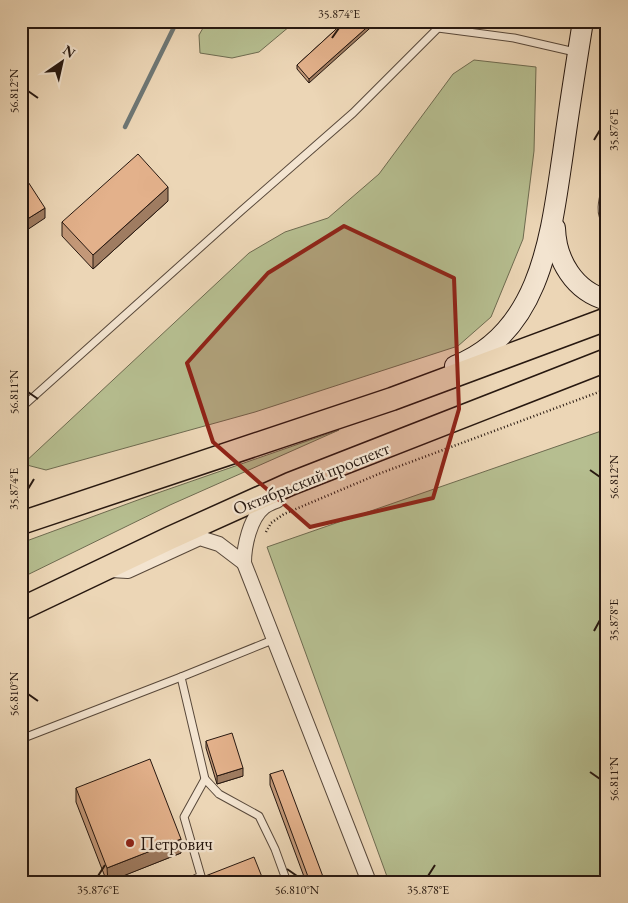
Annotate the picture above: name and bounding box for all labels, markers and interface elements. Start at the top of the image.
text: 35.874°E [318,6,360,22]
north arrow [38,38,88,88]
text: N [60,41,80,62]
text: 56.812°N [6,68,22,113]
text: 35.876°E [606,109,622,151]
text: 56.811°N [6,369,22,414]
street label: Октябрьский проспект [229,436,393,520]
text: 56.812°N [606,454,622,499]
text: 35.874°E [6,468,22,510]
text: 35.878°E [606,599,622,641]
text: 56.810°N [6,671,22,716]
text: 56.811°N [606,756,622,801]
place label: Петрович [140,832,213,855]
marker: Петрович [124,837,136,849]
text: 35.876°E [77,882,119,898]
text: 56.810°N [275,882,320,898]
text: 35.878°E [407,882,449,898]

